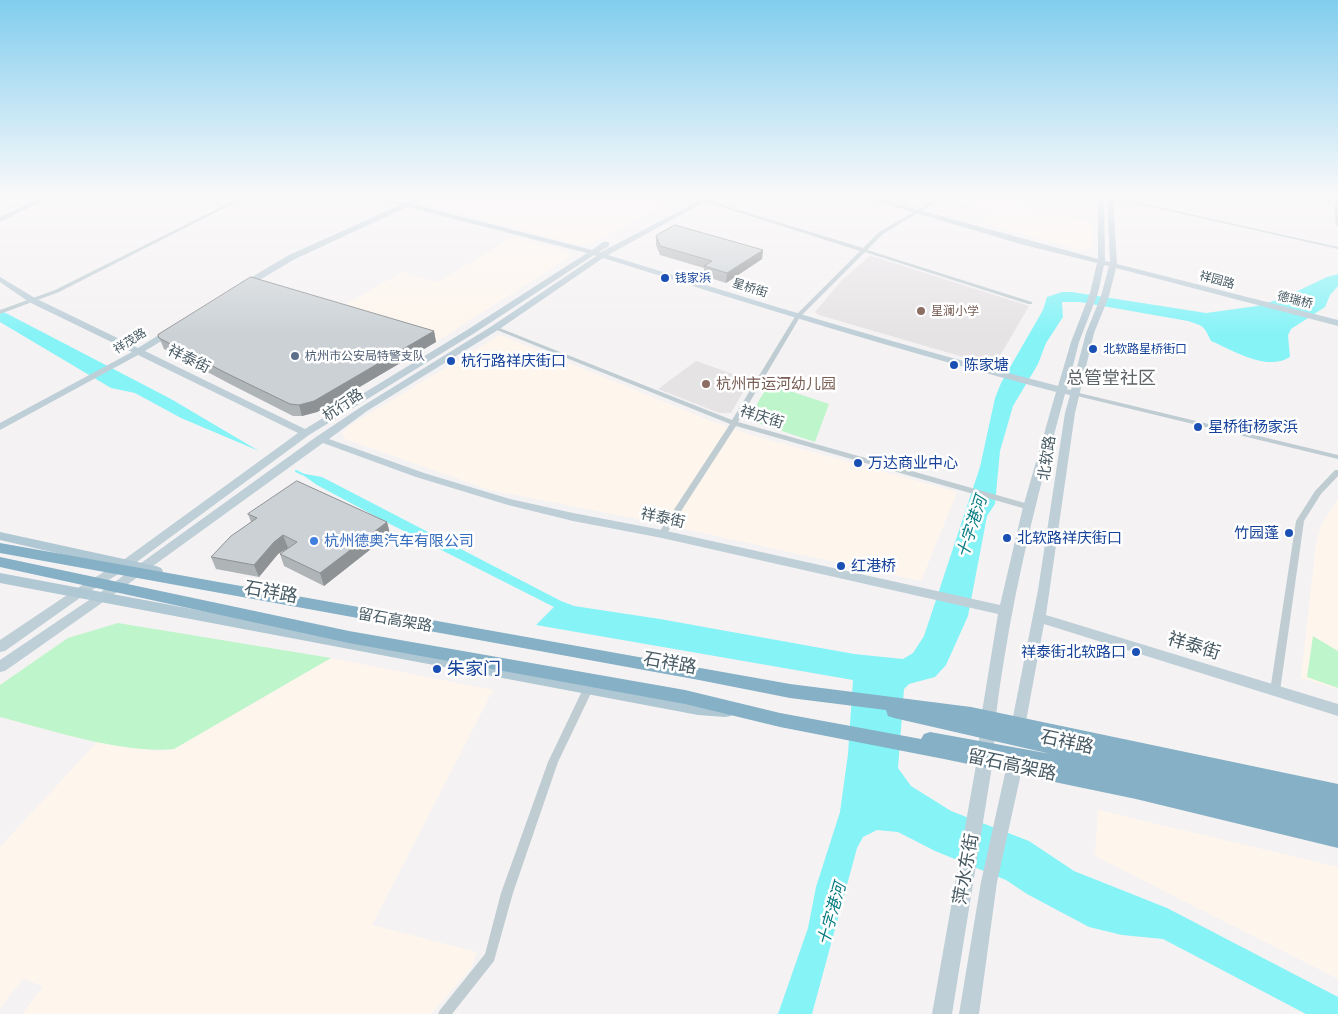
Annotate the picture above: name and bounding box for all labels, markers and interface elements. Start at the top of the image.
street label: 祥园路 [1198,268,1236,292]
place label: 钱家浜 [675,271,711,285]
marker: 钱家浜 [659,272,671,284]
street label: 星桥街 [731,276,769,300]
street label: 德瑞桥 [1276,289,1314,311]
place label: 星澜小学 [931,304,979,318]
marker: 星澜小学 [915,305,927,317]
street label: 祥茂路 [111,325,149,357]
street label: 祥泰街 [165,341,213,377]
place label: 北软路星桥街口 [1103,342,1187,356]
marker: 北软路星桥街口 [1087,343,1099,355]
place label: 杭州市公安局特警支队 [305,349,425,363]
marker: 杭州市公安局特警支队 [289,350,301,362]
place label: 杭行路祥庆街口 [461,352,566,370]
marker: 杭行路祥庆街口 [445,355,457,367]
place label: 陈家塘 [964,356,1009,374]
marker: 陈家塘 [948,359,960,371]
district label: 总管堂社区 [1066,367,1156,389]
place label: 杭州市运河幼儿园 [716,375,836,393]
marker: 杭州市运河幼儿园 [700,378,712,390]
street label: 杭行路 [319,385,367,425]
street label: 祥庆街 [738,402,786,432]
place label: 星桥街杨家浜 [1208,418,1298,436]
marker: 星桥街杨家浜 [1192,421,1204,433]
street label: 北软路 [1035,434,1059,482]
place label: 万达商业中心 [868,454,958,472]
marker: 万达商业中心 [852,457,864,469]
water label: 十字港河 [953,494,991,560]
street label: 祥泰街 [639,505,687,531]
place label: 竹园蓬 [1234,524,1279,542]
marker: 竹园蓬 [1283,527,1295,539]
place label: 北软路祥庆街口 [1017,529,1122,547]
place label: 杭州德奥汽车有限公司 [324,532,474,550]
marker: 北软路祥庆街口 [1001,532,1013,544]
marker: 杭州德奥汽车有限公司 [308,535,320,547]
place label: 红港桥 [851,557,896,575]
marker: 红港桥 [835,560,847,572]
street label: 石祥路 [243,577,299,607]
street label: 留石高架路 [357,605,433,635]
street label: 祥泰街 [1165,628,1223,664]
place label: 祥泰街北软路口 [1021,643,1126,661]
marker: 祥泰街北软路口 [1130,646,1142,658]
street label: 石祥路 [642,648,698,678]
place label: 朱家门 [447,658,501,680]
marker: 朱家门 [431,663,443,675]
street label: 石祥路 [1038,726,1096,758]
street label: 留石高架路 [966,745,1058,785]
street label: 萍水东街 [949,832,983,906]
water label: 十字港河 [814,881,850,947]

